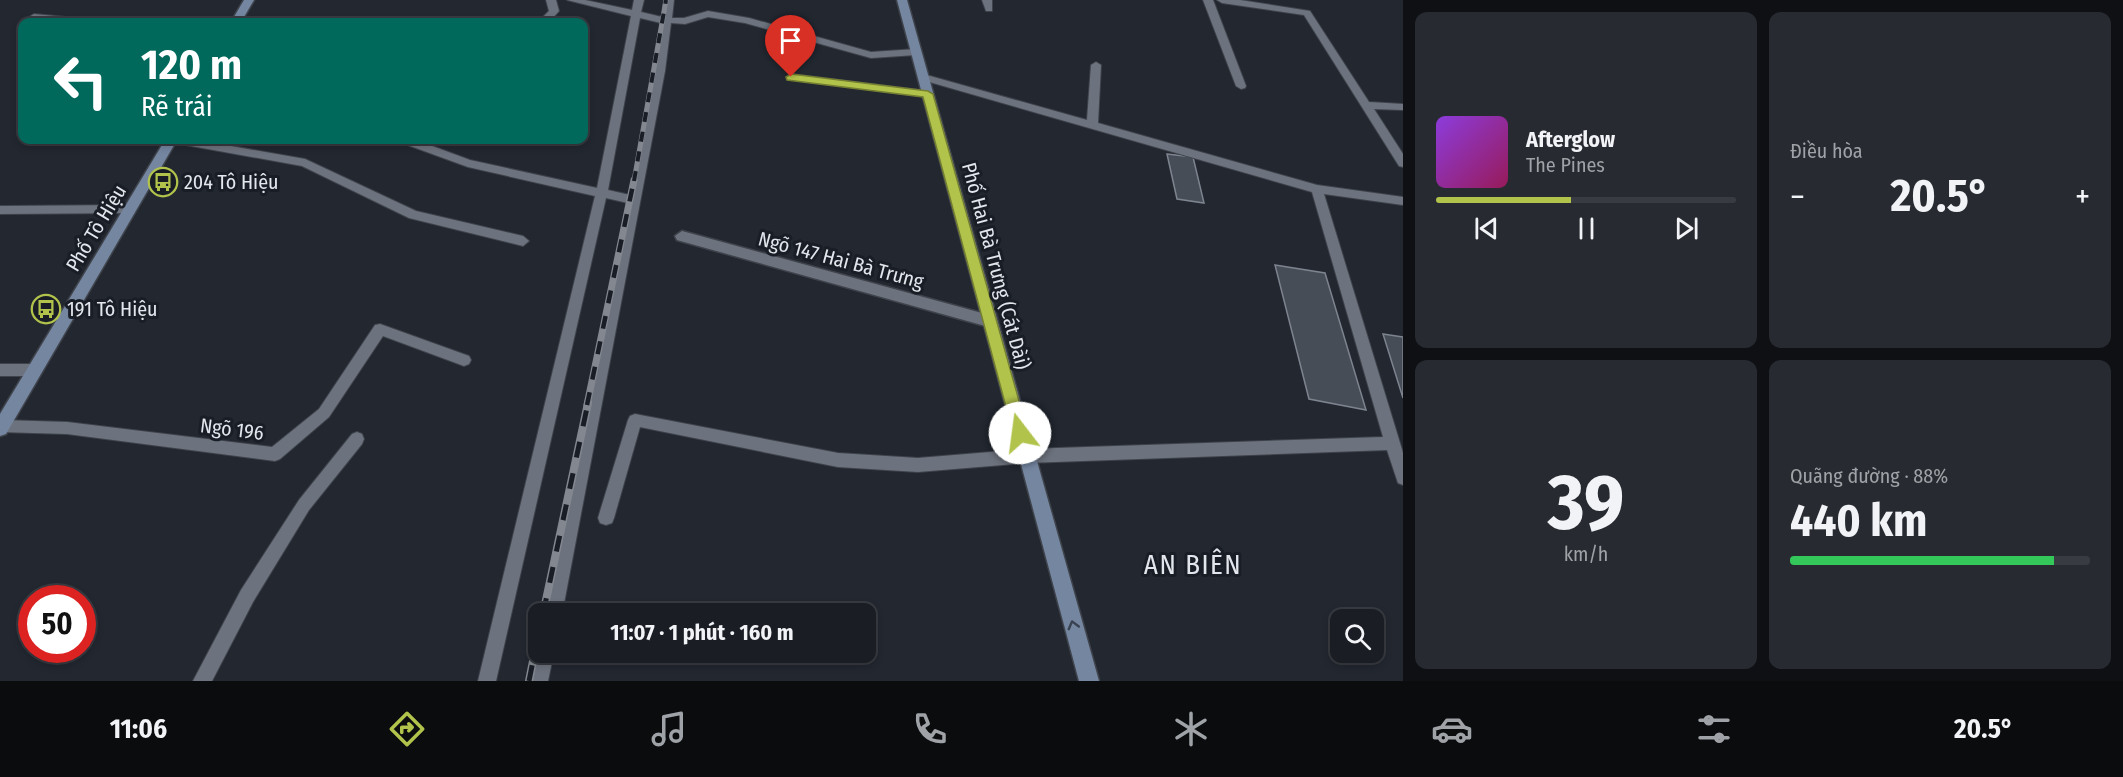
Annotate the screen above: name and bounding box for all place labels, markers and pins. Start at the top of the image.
pin [765,15,816,77]
bus stop icon: 204 Tô Hiệu [147,166,179,198]
place label: 204 Tô Hiệu [184,170,279,194]
bus stop icon: 191 Tô Hiệu [30,293,62,325]
place label: 191 Tô Hiệu [67,297,158,321]

